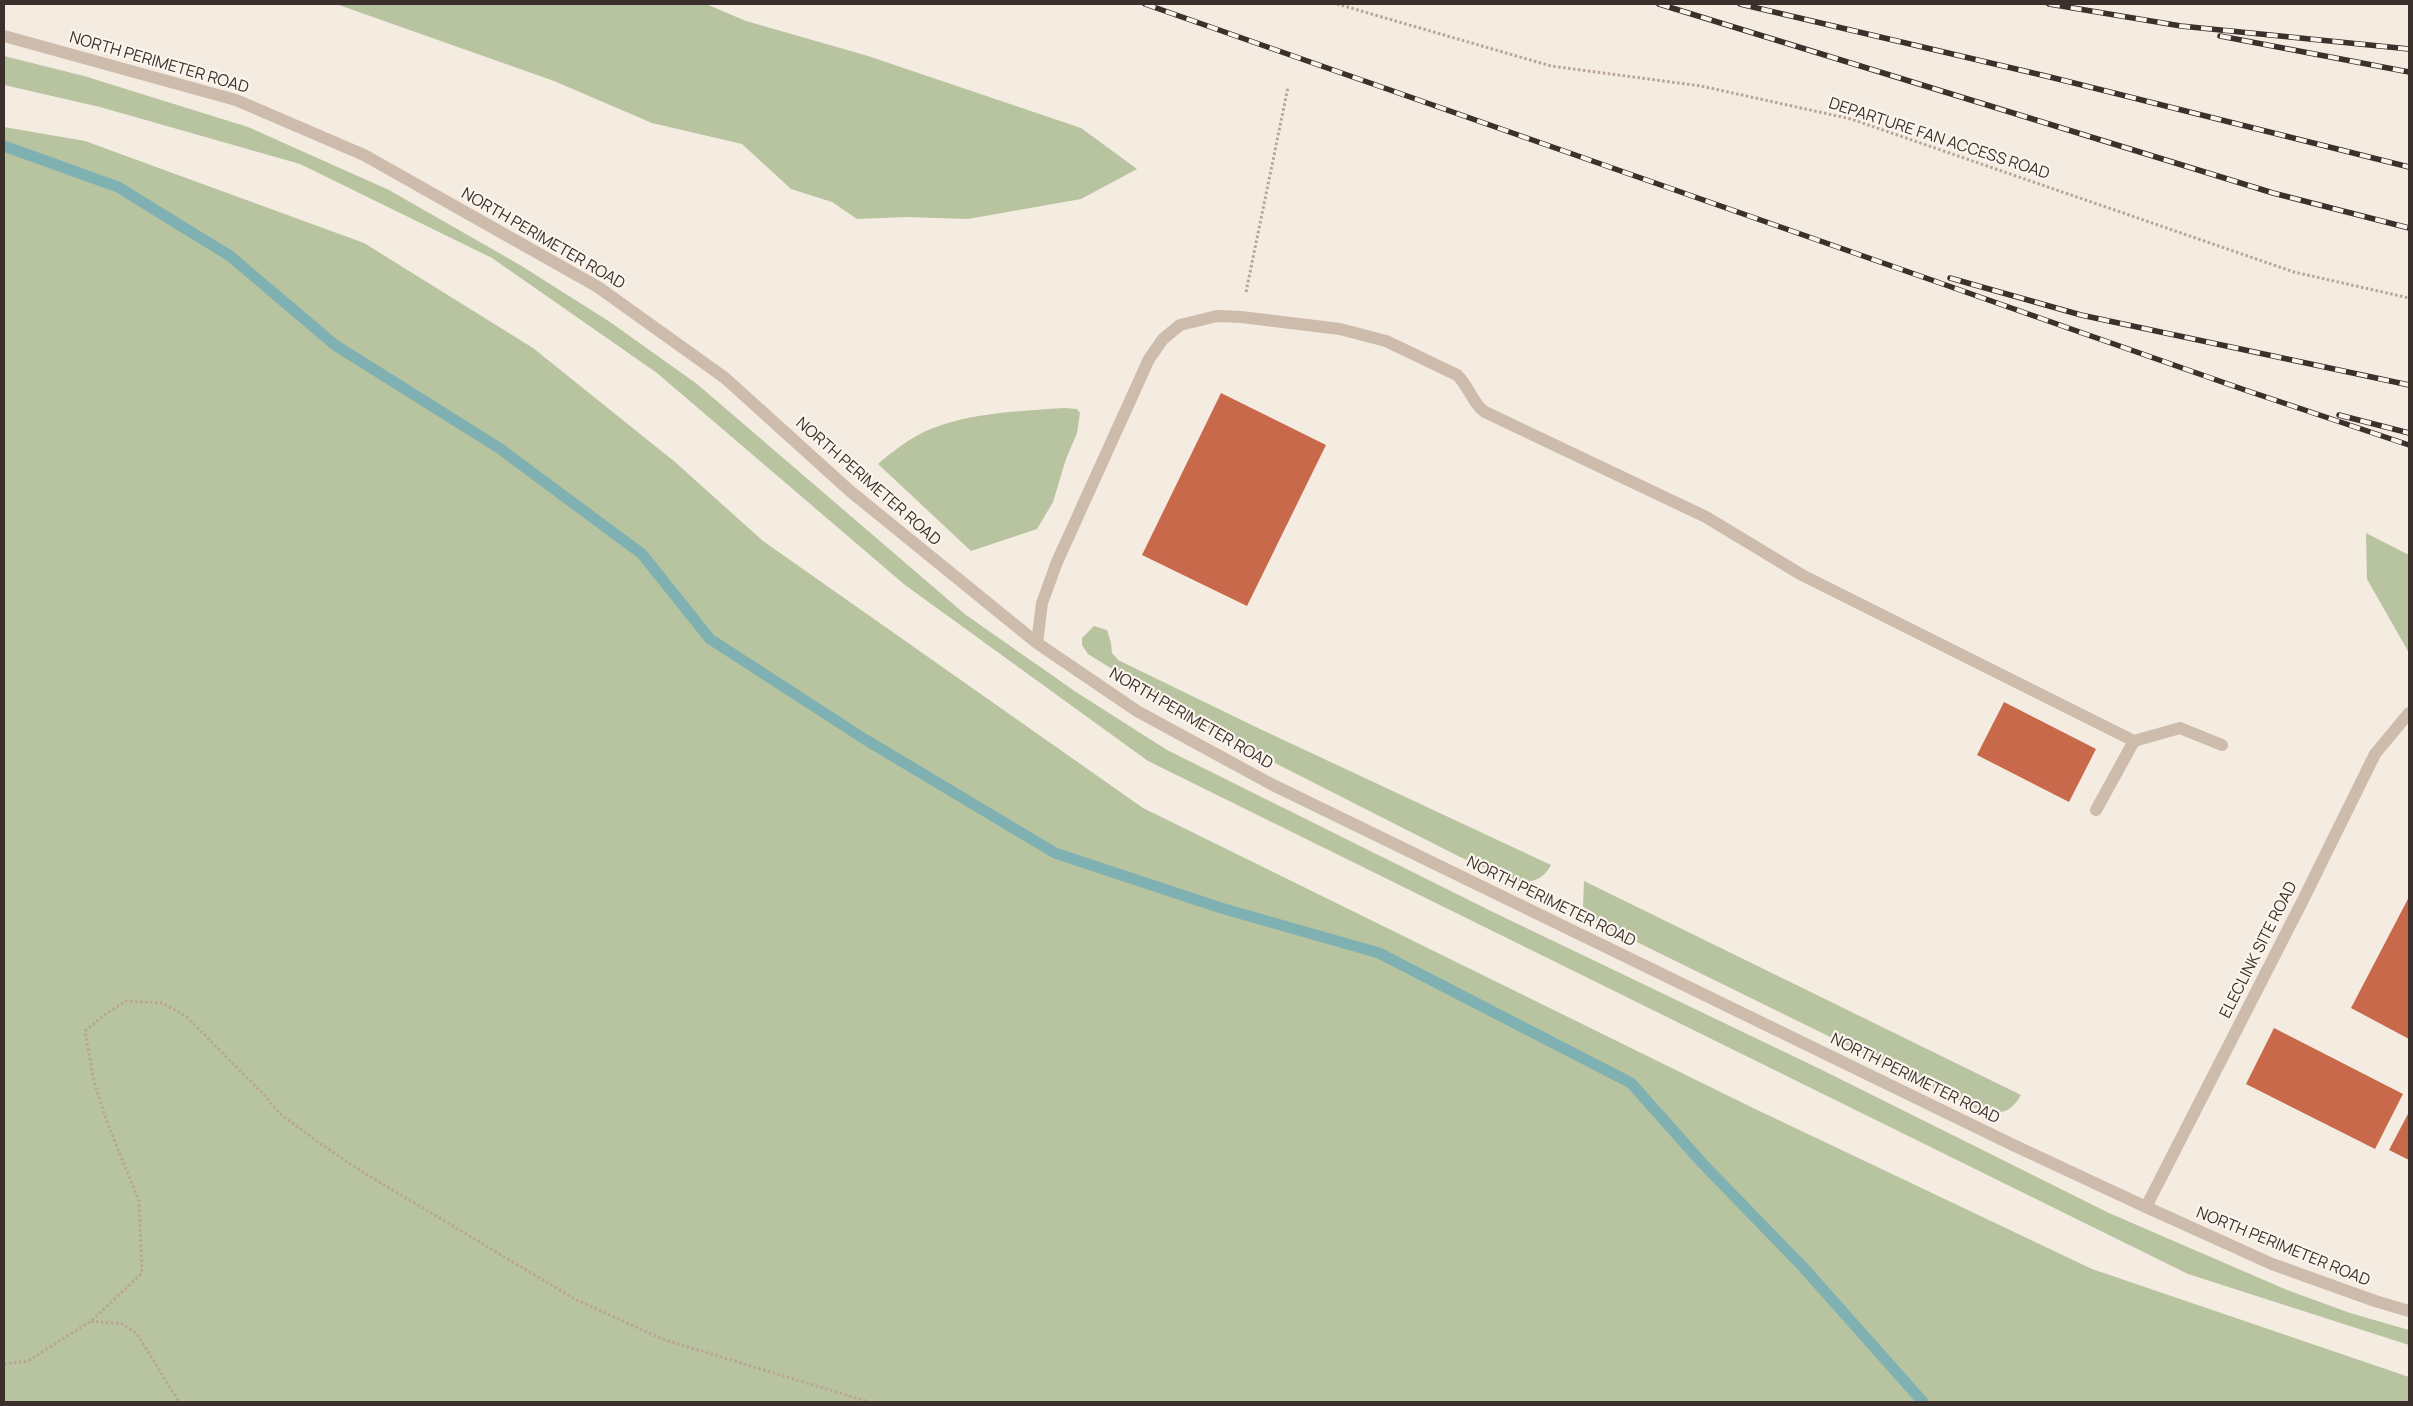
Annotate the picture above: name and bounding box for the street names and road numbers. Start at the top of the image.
street label: NORTH PERIMETER ROAD [67,28,251,98]
street label: DEPARTURE FAN ACCESS ROAD [1826,94,2052,184]
street label: NORTH PERIMETER ROAD [458,184,628,294]
street label: NORTH PERIMETER ROAD [792,414,944,550]
street label: NORTH PERIMETER ROAD [1106,664,1276,774]
street label: NORTH PERIMETER ROAD [1463,853,1639,951]
street label: ELECLINK SITE ROAD [2216,879,2302,1021]
street label: NORTH PERIMETER ROAD [1827,1030,2003,1128]
street label: NORTH PERIMETER ROAD [2193,1203,2373,1291]

